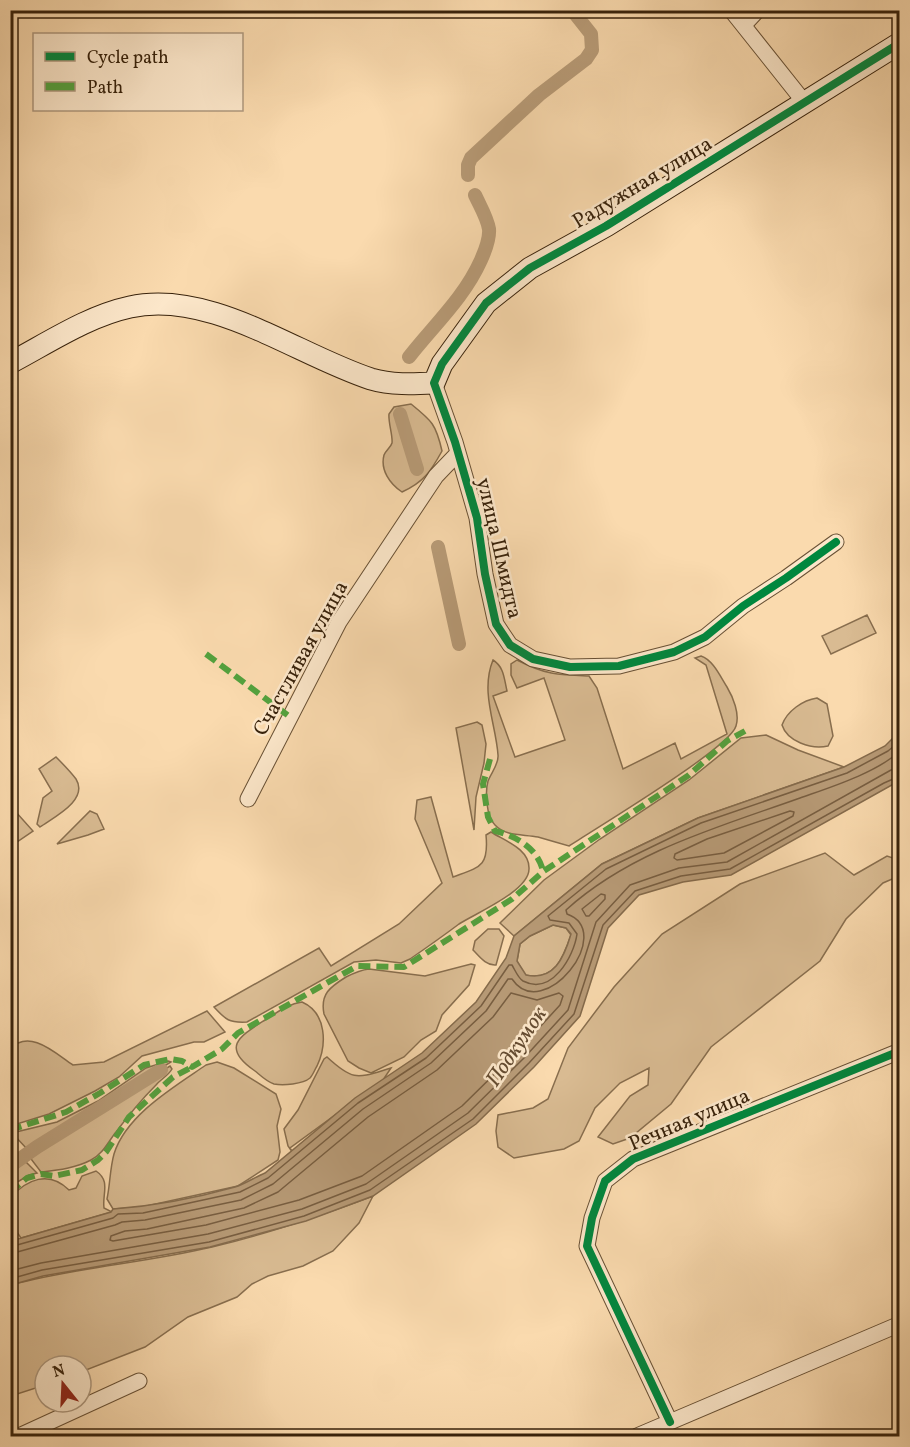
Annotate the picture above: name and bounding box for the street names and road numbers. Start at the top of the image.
street label: Радужная улица [567,130,718,237]
street label: улица Шмидта [468,475,529,622]
street label: Счастливая улица [247,576,356,741]
street label: Речная улица [624,1082,755,1159]

